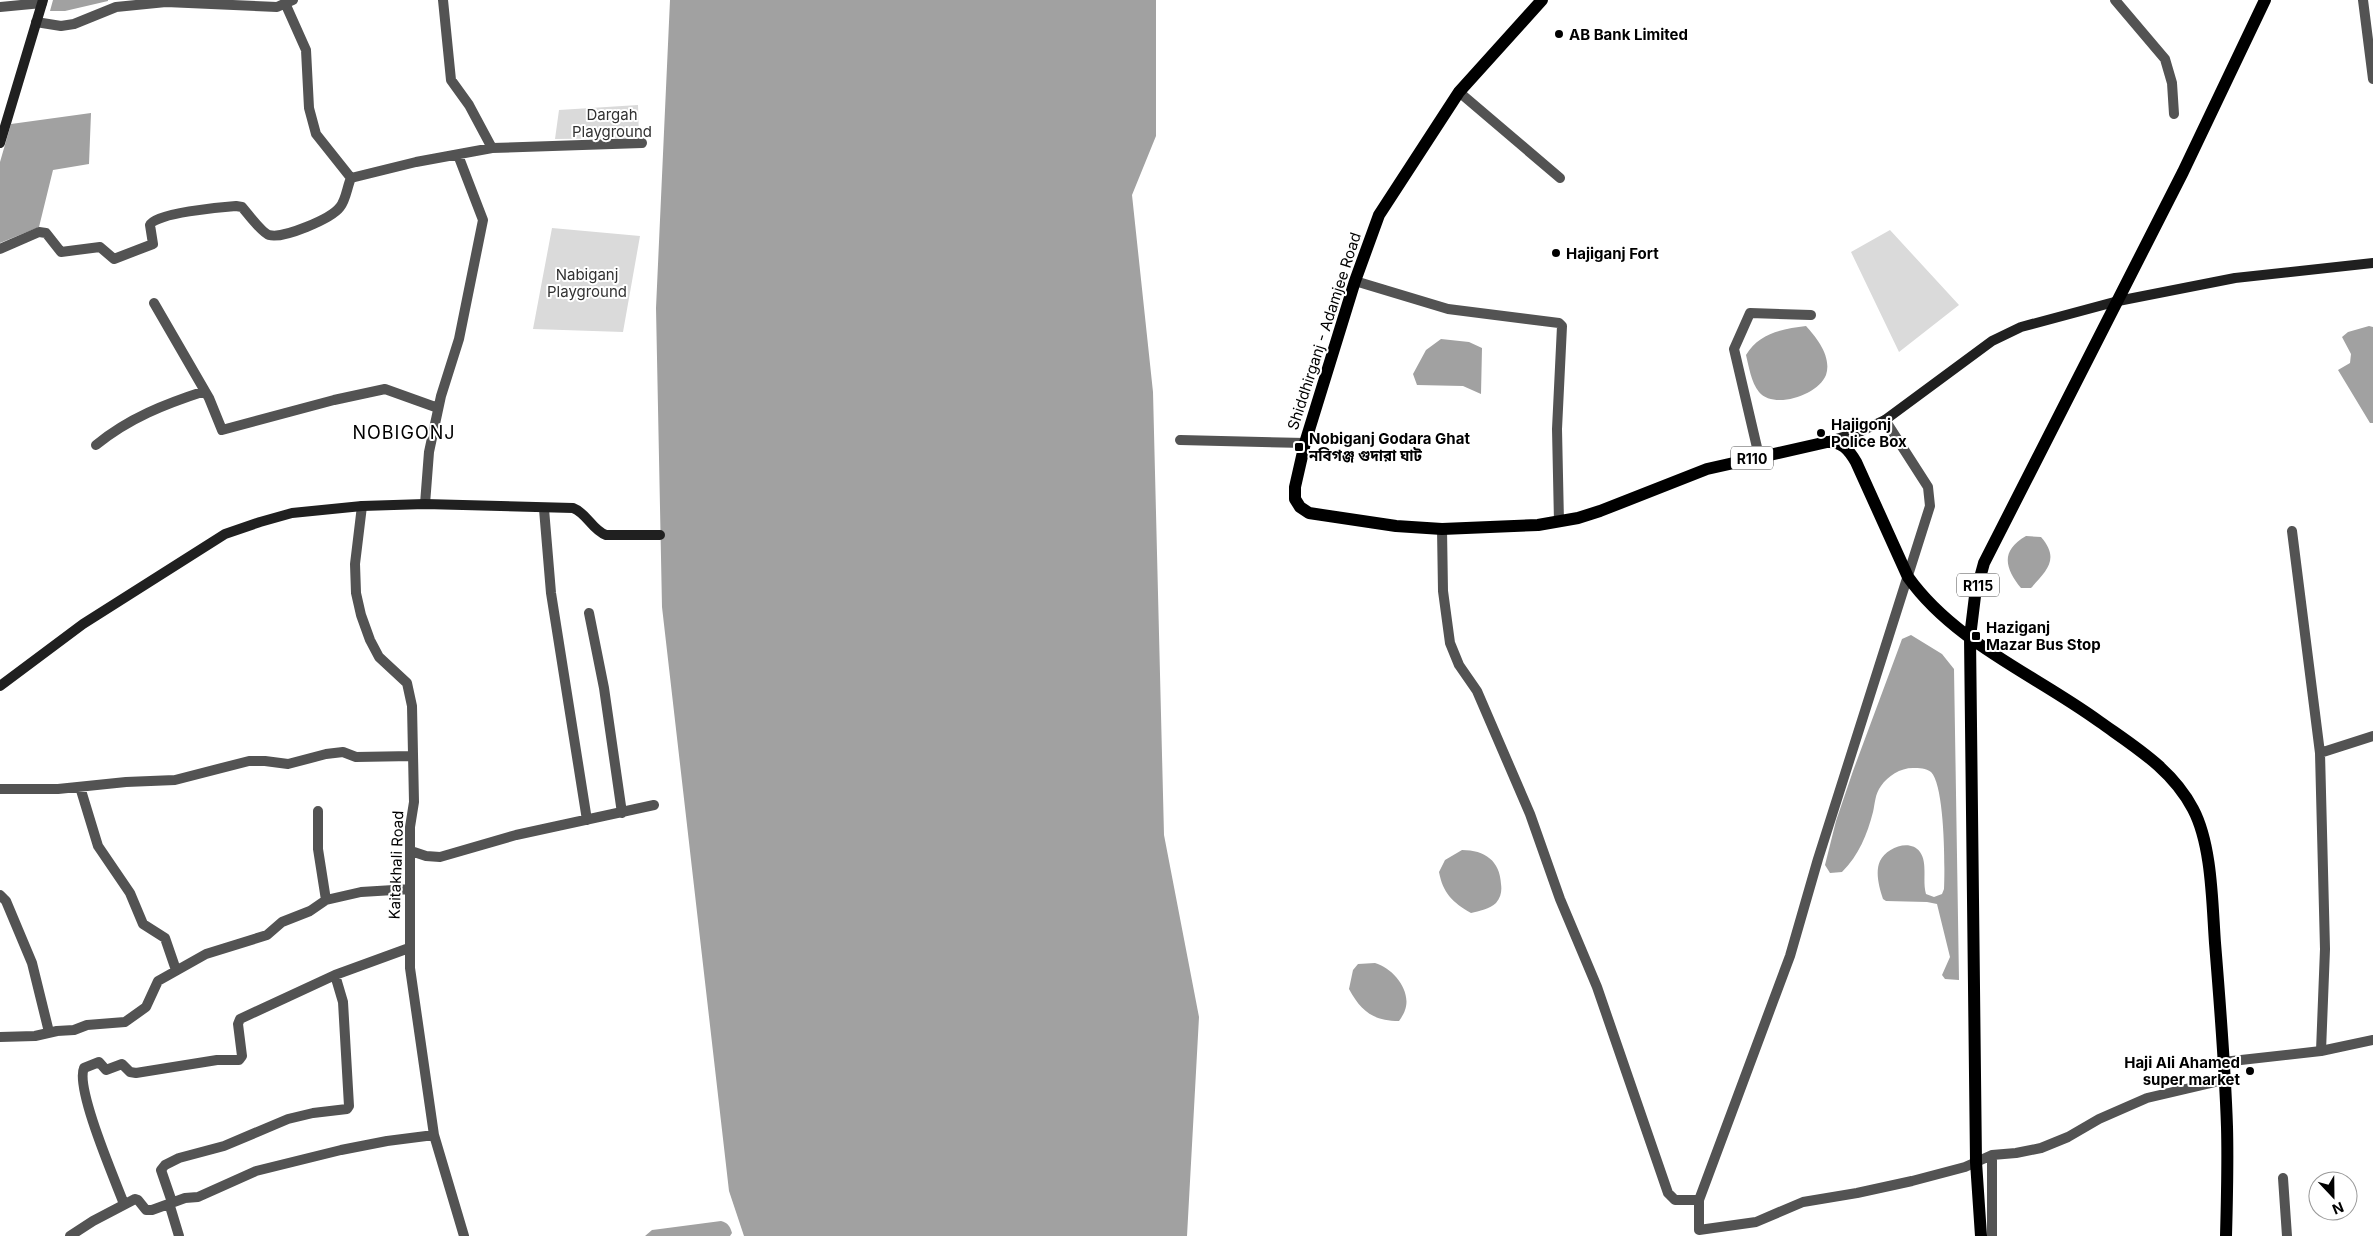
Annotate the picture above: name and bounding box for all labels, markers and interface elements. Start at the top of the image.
place label: AB Bank Limited [1569,25,1688,44]
marker: AB Bank Limited [1553,28,1565,40]
park label: Dargah Playground [572,105,652,141]
street label: Shiddhirganj - Adamjee Road [1283,230,1365,432]
place label: Hajiganj Fort [1566,244,1659,263]
marker: Hajiganj Fort [1550,247,1562,259]
park label: Nabiganj Playground [547,265,627,301]
place label: Hajigonj Police Box [1831,415,1907,451]
district label: NOBIGONJ [353,422,455,443]
marker: Hajigonj Police Box [1815,427,1827,439]
place label: Nobiganj Godara Ghat নবিগঞ্জ গুদারা ঘাট [1308,429,1470,465]
marker: Nobiganj Godara Ghat নবিগঞ্জ গুদারা ঘাট [1293,441,1305,453]
road number: R110 [1731,446,1773,469]
road number: R115 [1957,574,1999,596]
place label: Haziganj Mazar Bus Stop [1986,618,2101,654]
marker: Haziganj Mazar Bus Stop [1970,630,1982,642]
street label: Kaitakhali Road [385,810,407,920]
place label: Haji Ali Ahamed super market [2124,1053,2241,1089]
marker: Haji Ali Ahamed super market [2244,1065,2256,1077]
north arrow [2308,1171,2358,1221]
text: N [2330,1199,2346,1218]

